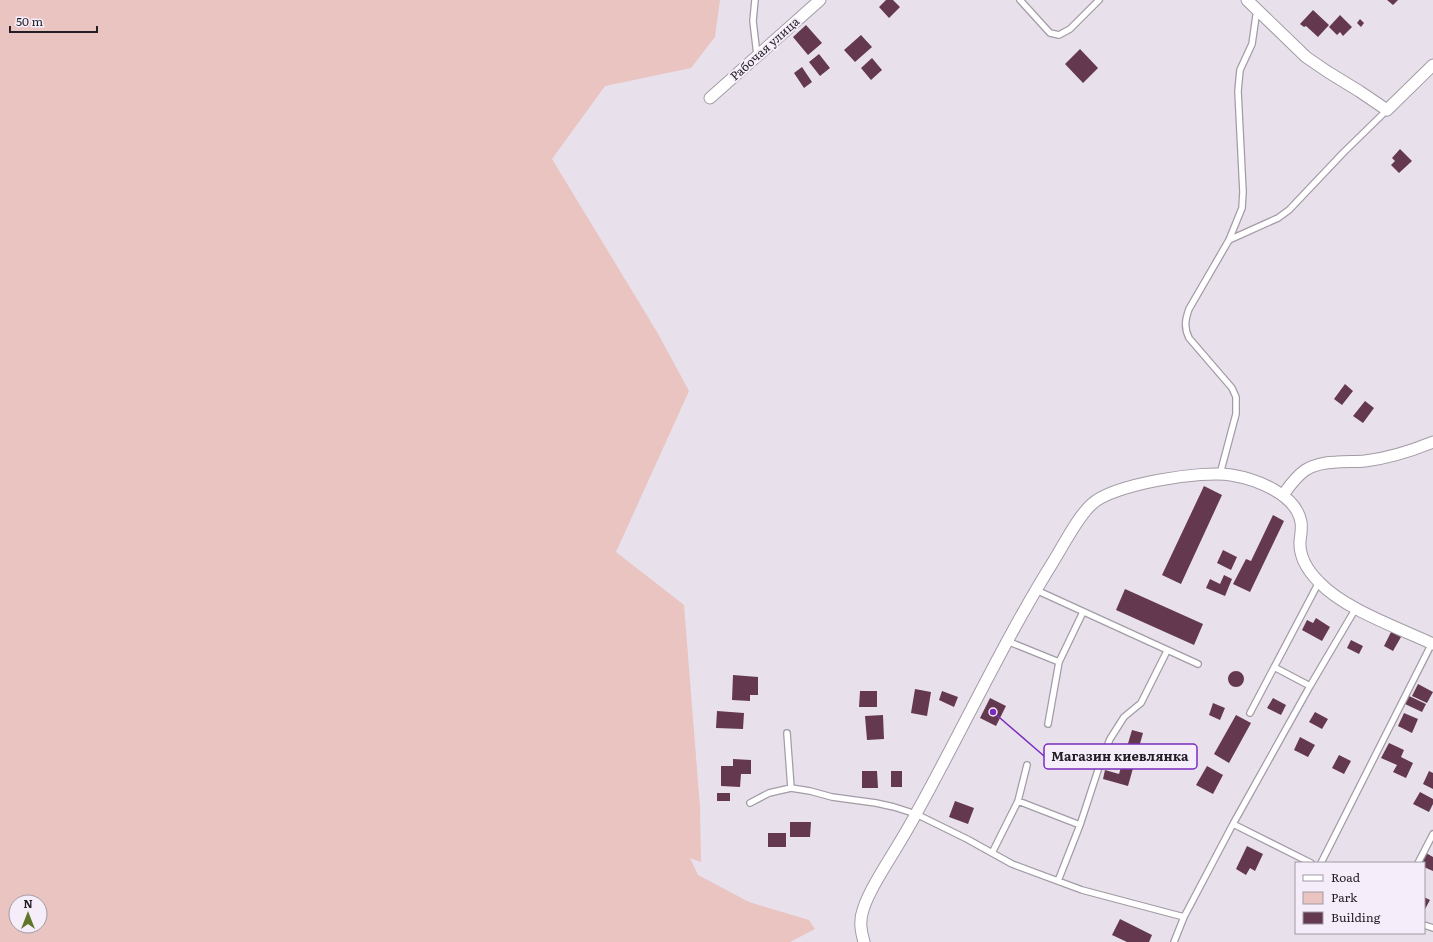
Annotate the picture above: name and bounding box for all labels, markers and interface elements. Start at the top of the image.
scale bar [10,8,97,34]
text: 50 m [16,12,43,30]
street label: Рабочая улица [726,12,803,84]
callout: Магазин киевлянка [1044,744,1197,769]
text: Магазин киевлянка [1051,746,1189,765]
legend [1295,862,1425,934]
text: Road [1331,868,1361,886]
text: Park [1331,888,1358,906]
north arrow [8,894,48,934]
text: N [23,895,33,911]
text: Building [1331,908,1381,926]

